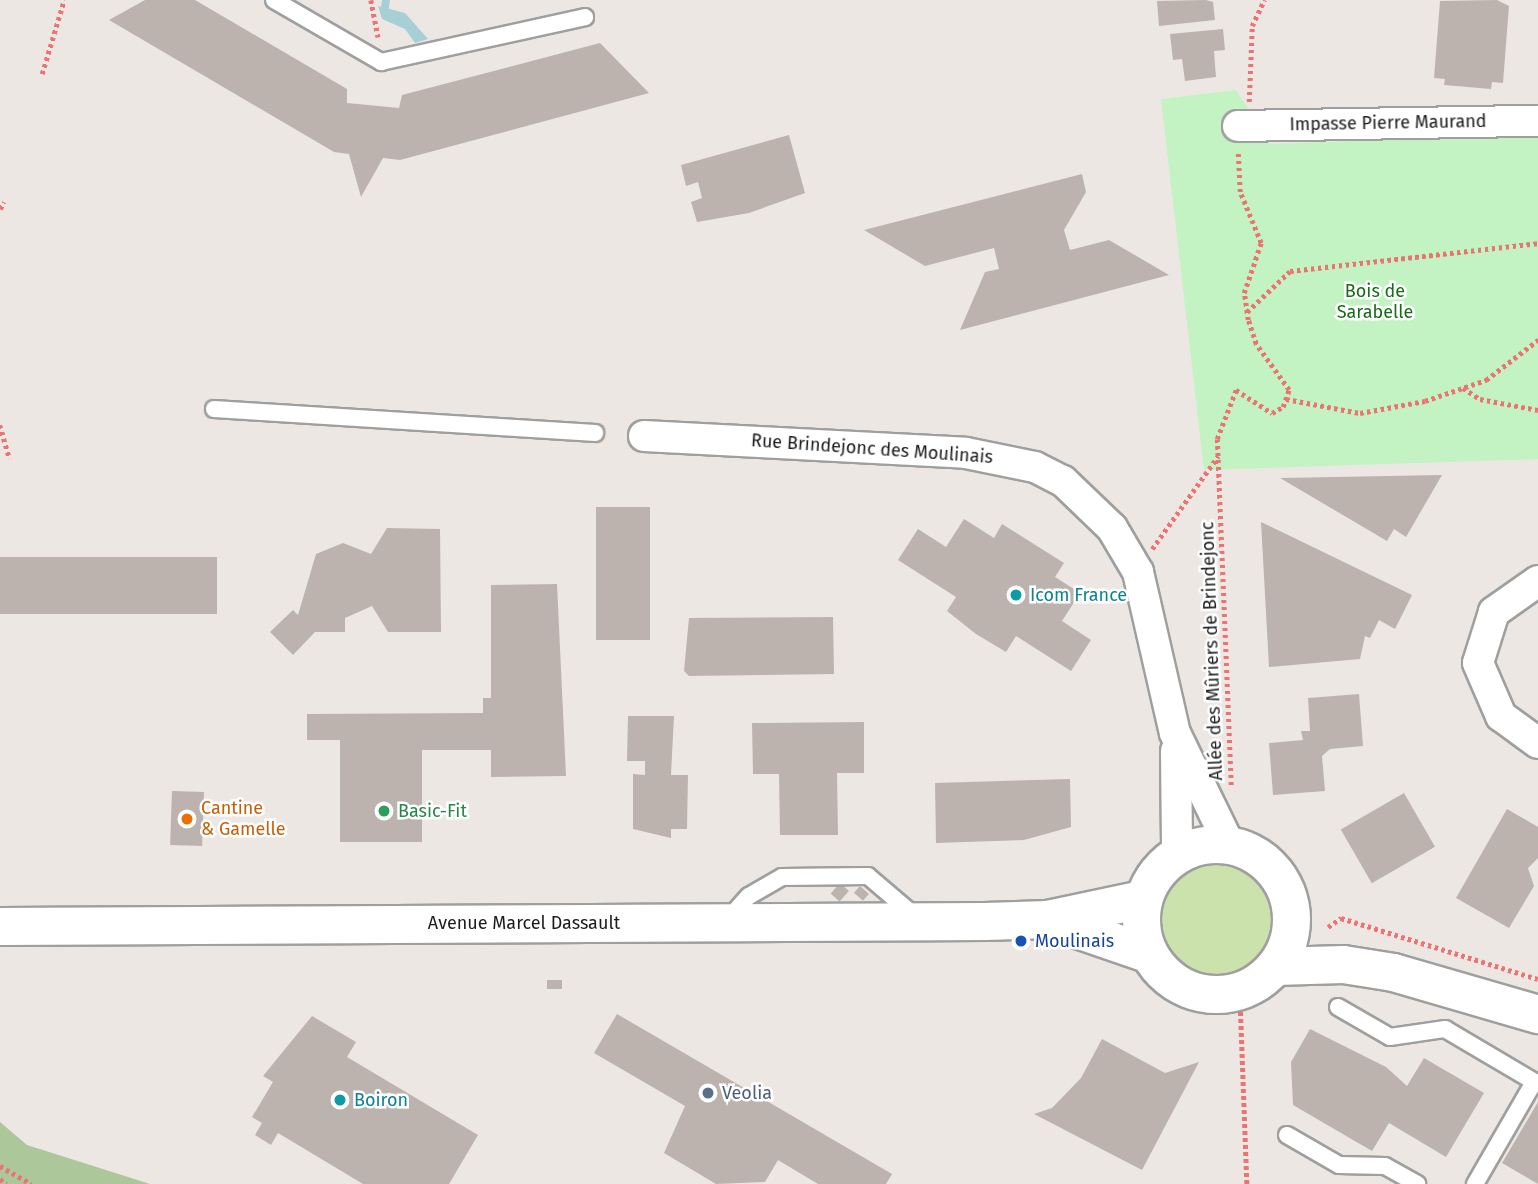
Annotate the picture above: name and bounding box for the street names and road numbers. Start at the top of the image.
street label: Impasse Pierre Maurand [1289,110,1487,136]
street label: Rue Brindejonc des Moulinais [750,430,994,468]
street label: Allée des Mûriers de Brindejonc [1197,521,1227,781]
street label: Avenue Marcel Dassault [428,912,620,934]

